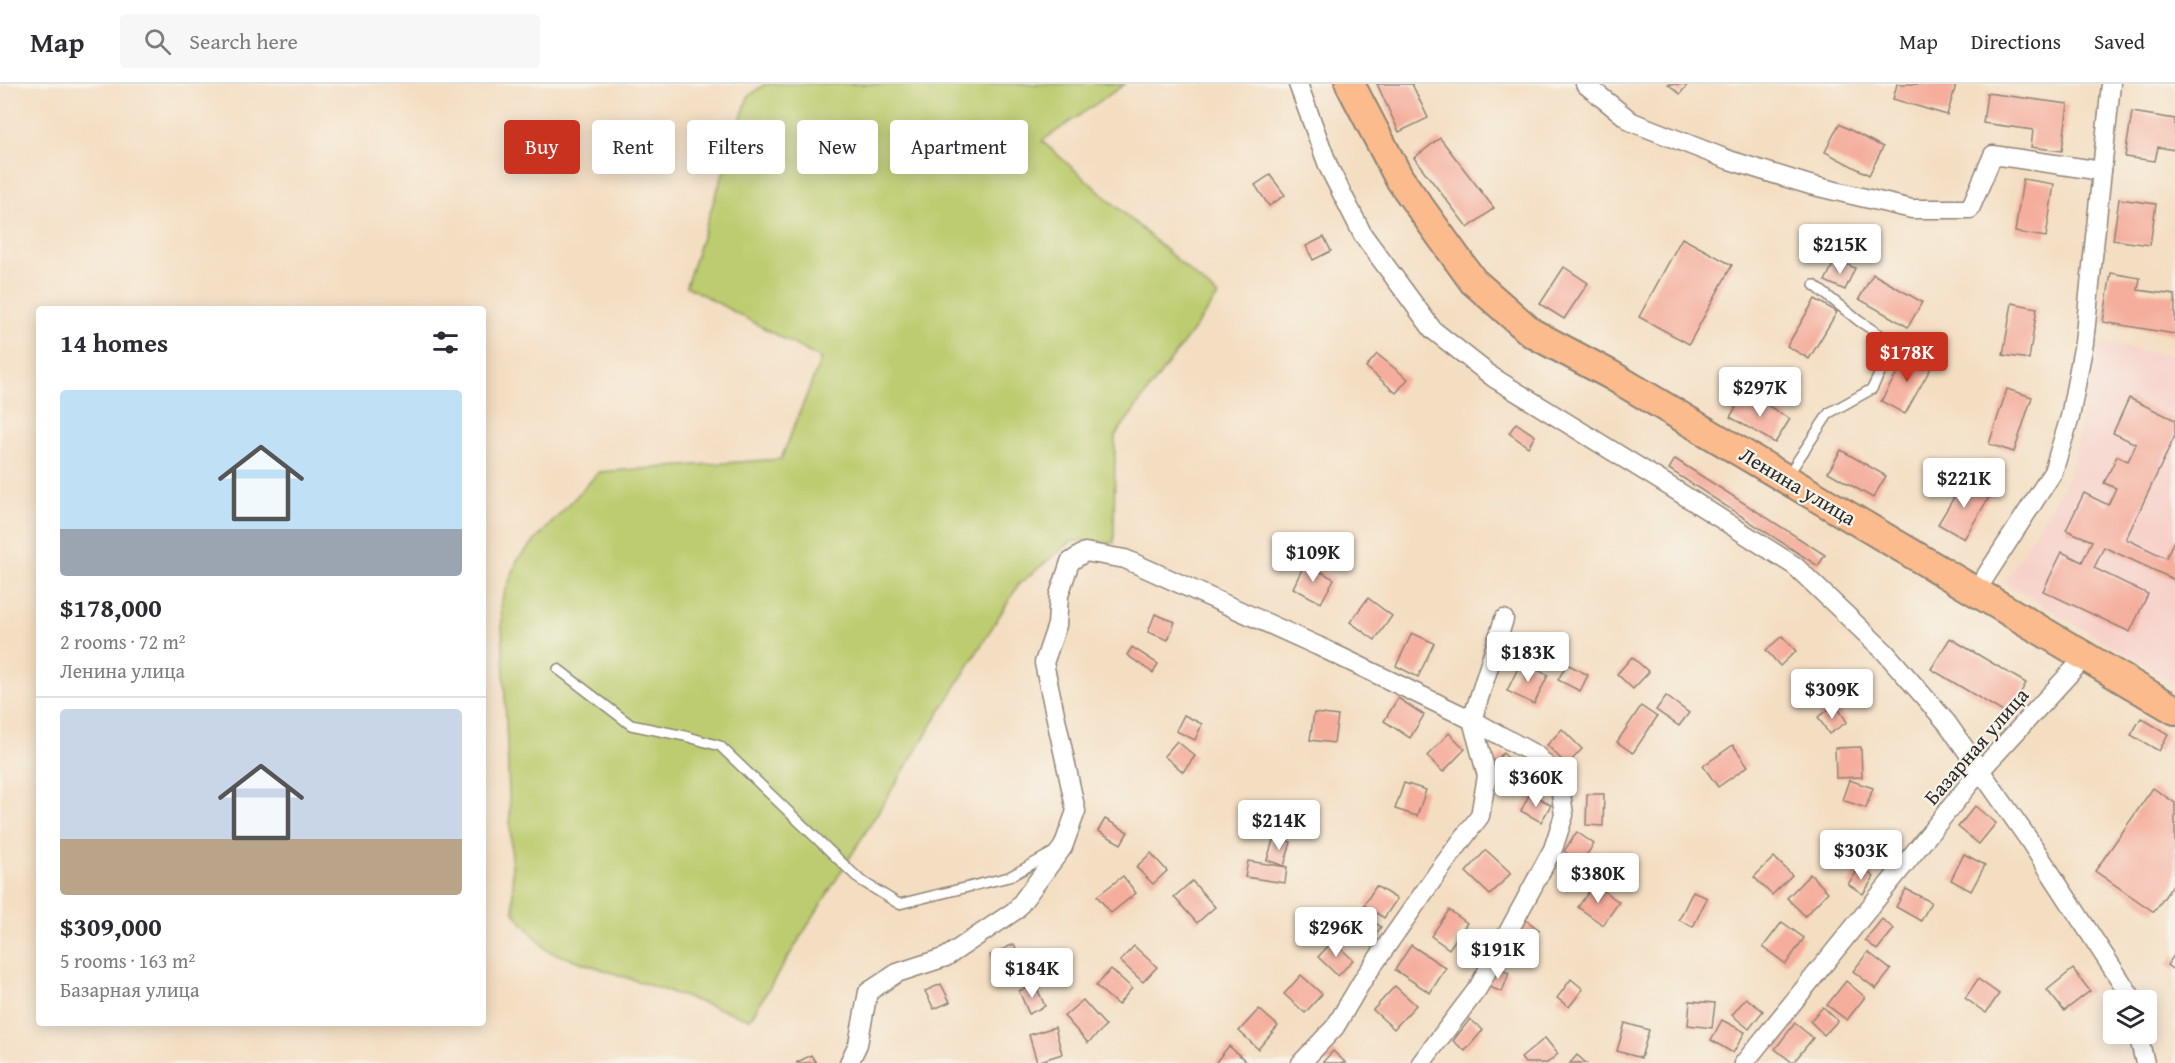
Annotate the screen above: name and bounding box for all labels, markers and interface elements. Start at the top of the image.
search box [120,14,540,68]
text: Map [30,21,84,62]
icon: search [141,25,174,58]
text: Search here [189,25,298,57]
text: Map [1899,26,1938,57]
text: Directions [1971,26,2061,57]
text: Saved [2094,26,2145,57]
chip: Buy [504,120,580,174]
chip: Rent [592,120,675,174]
chip: Filters [687,120,785,174]
chip: New [797,120,878,174]
chip: Apartment [890,120,1028,174]
pin: $215K [1798,224,1882,275]
text: $215K [1813,229,1867,258]
text: 14 homes [60,323,168,362]
icon: filters [429,326,462,359]
pin: $178K [1865,332,1949,383]
text: $178K [1880,337,1934,366]
pin: $297K [1718,367,1802,418]
text: $297K [1733,372,1787,401]
icon: home [207,429,315,537]
street label: Ленина улица [1734,439,1862,533]
pin: $221K [1922,458,2006,509]
text: $221K [1937,463,1991,492]
pin: $109K [1271,532,1355,583]
text: $109K [1286,537,1340,566]
text: $178,000 [60,588,162,627]
text: 2 rooms · 72 m² [60,627,186,656]
pin: $183K [1486,632,1570,683]
text: $183K [1501,637,1555,666]
text: Ленина улица [60,656,185,685]
pin: $309K [1790,669,1874,720]
text: $309K [1805,674,1859,703]
street label: Базарная улица [1916,681,2036,811]
icon: home [207,748,315,856]
pin: $360K [1494,757,1578,808]
text: $360K [1509,762,1563,791]
pin: $214K [1237,800,1321,851]
text: $214K [1252,805,1306,834]
pin: $303K [1819,830,1903,881]
text: $303K [1834,835,1888,864]
pin: $380K [1556,853,1640,904]
text: $380K [1571,858,1625,887]
text: $309,000 [60,907,162,946]
pin: $296K [1294,907,1378,958]
text: $296K [1309,912,1363,941]
pin: $191K [1456,929,1540,980]
text: $191K [1471,934,1525,963]
text: 5 rooms · 163 m² [60,946,195,975]
pin: $184K [990,948,1074,999]
text: $184K [1005,953,1059,982]
text: Базарная улица [60,975,200,1004]
map controls [2103,990,2157,1044]
button: layers [2103,990,2157,1044]

